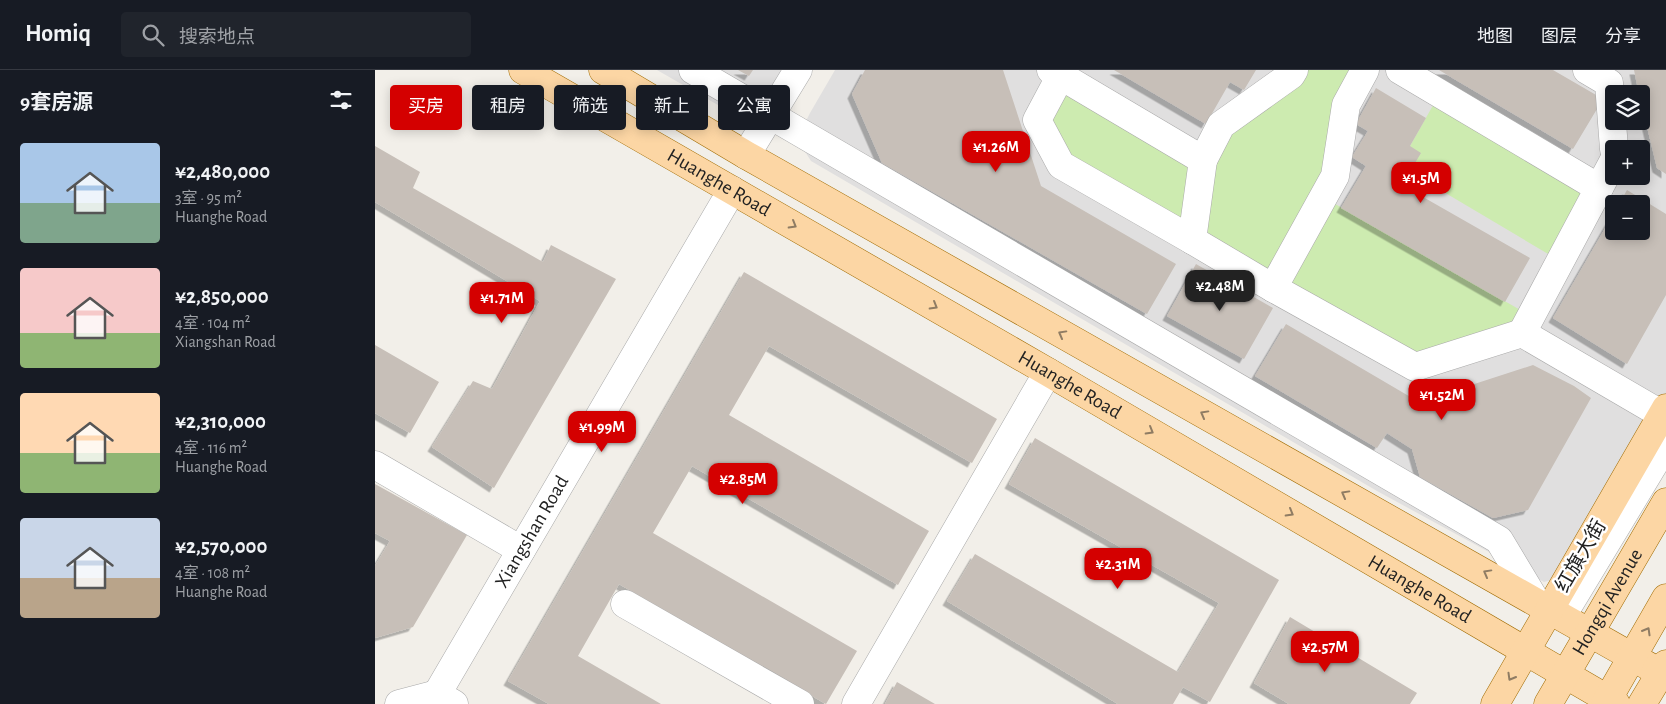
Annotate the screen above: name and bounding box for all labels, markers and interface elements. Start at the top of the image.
search box [121,12,471,57]
icon: search [139,21,167,49]
text: Homiq [25,22,91,46]
text: 搜索地点 [179,28,255,47]
text: 地图 [1477,28,1513,46]
text: 图层 [1541,28,1577,46]
text: 分享 [1605,28,1641,46]
chip: 买房 [390,85,462,130]
chip: 租房 [472,85,544,130]
chip: 筛选 [554,85,626,130]
chip: 新上 [636,85,708,130]
chip: 公寓 [718,85,790,130]
map controls [1605,85,1650,240]
button: layers [1605,85,1650,130]
icon: filters [327,86,355,114]
text: 9套房源 [20,92,93,113]
pin: ¥1.26M [955,131,1037,173]
text: ¥1.26M [973,139,1019,155]
button: + [1605,140,1650,185]
street label: Huanghe Road [664,145,774,220]
text: ¥2,480,000 [175,161,270,182]
pin: ¥1.5M [1386,162,1456,204]
icon: home [60,163,120,223]
text: ¥1.5M [1402,170,1440,186]
text: 3室 · 95 m² [175,190,242,206]
button: − [1605,195,1650,240]
text: Huanghe Road [175,209,267,225]
one-way arrow [787,218,796,228]
pin: ¥2.48M [1179,270,1261,312]
text: ¥2.48M [1196,278,1244,294]
pin: ¥1.71M [461,282,543,324]
text: ¥2,850,000 [175,286,269,307]
icon: home [60,288,120,348]
text: ¥1.71M [480,290,524,306]
one-way arrow [928,299,937,309]
text: 4室 · 104 m² [175,315,250,331]
one-way arrow [1059,330,1068,340]
text: Xiangshan Road [175,334,276,350]
street label: Huanghe Road [1015,347,1125,423]
pin: ¥1.52M [1401,378,1483,421]
text: ¥1.52M [1419,387,1465,403]
pin: ¥1.99M [561,410,643,453]
one-way arrow [1200,410,1209,420]
text: ¥2,310,000 [175,411,266,432]
icon: home [60,413,120,473]
text: ¥1.99M [579,419,625,435]
one-way arrow [1144,425,1153,435]
text: 4室 · 116 m² [175,440,247,456]
text: Huanghe Road [175,459,267,475]
pin: ¥2.85M [702,462,784,505]
text: ¥2.85M [719,471,767,487]
street label: Xiangshan Road [491,472,572,591]
one-way arrow [1342,490,1351,500]
one-way arrow [1285,507,1294,517]
street label: 红旗大街 [1551,515,1610,596]
text: ¥2,570,000 [175,536,267,557]
icon: home [60,538,120,598]
street label: Hongqi Avenue [1569,545,1646,659]
pin: ¥2.31M [1077,548,1159,590]
street label: Huanghe Road [1365,551,1474,627]
text: ¥2.31M [1095,556,1141,572]
text: 4室 · 108 m² [175,565,250,581]
one-way arrow [1483,570,1492,580]
text: Huanghe Road [175,584,267,600]
one-way arrow [1641,628,1651,637]
pin: ¥2.57M [1284,630,1366,673]
text: ¥2.57M [1302,639,1348,655]
one-way arrow [1507,672,1517,681]

